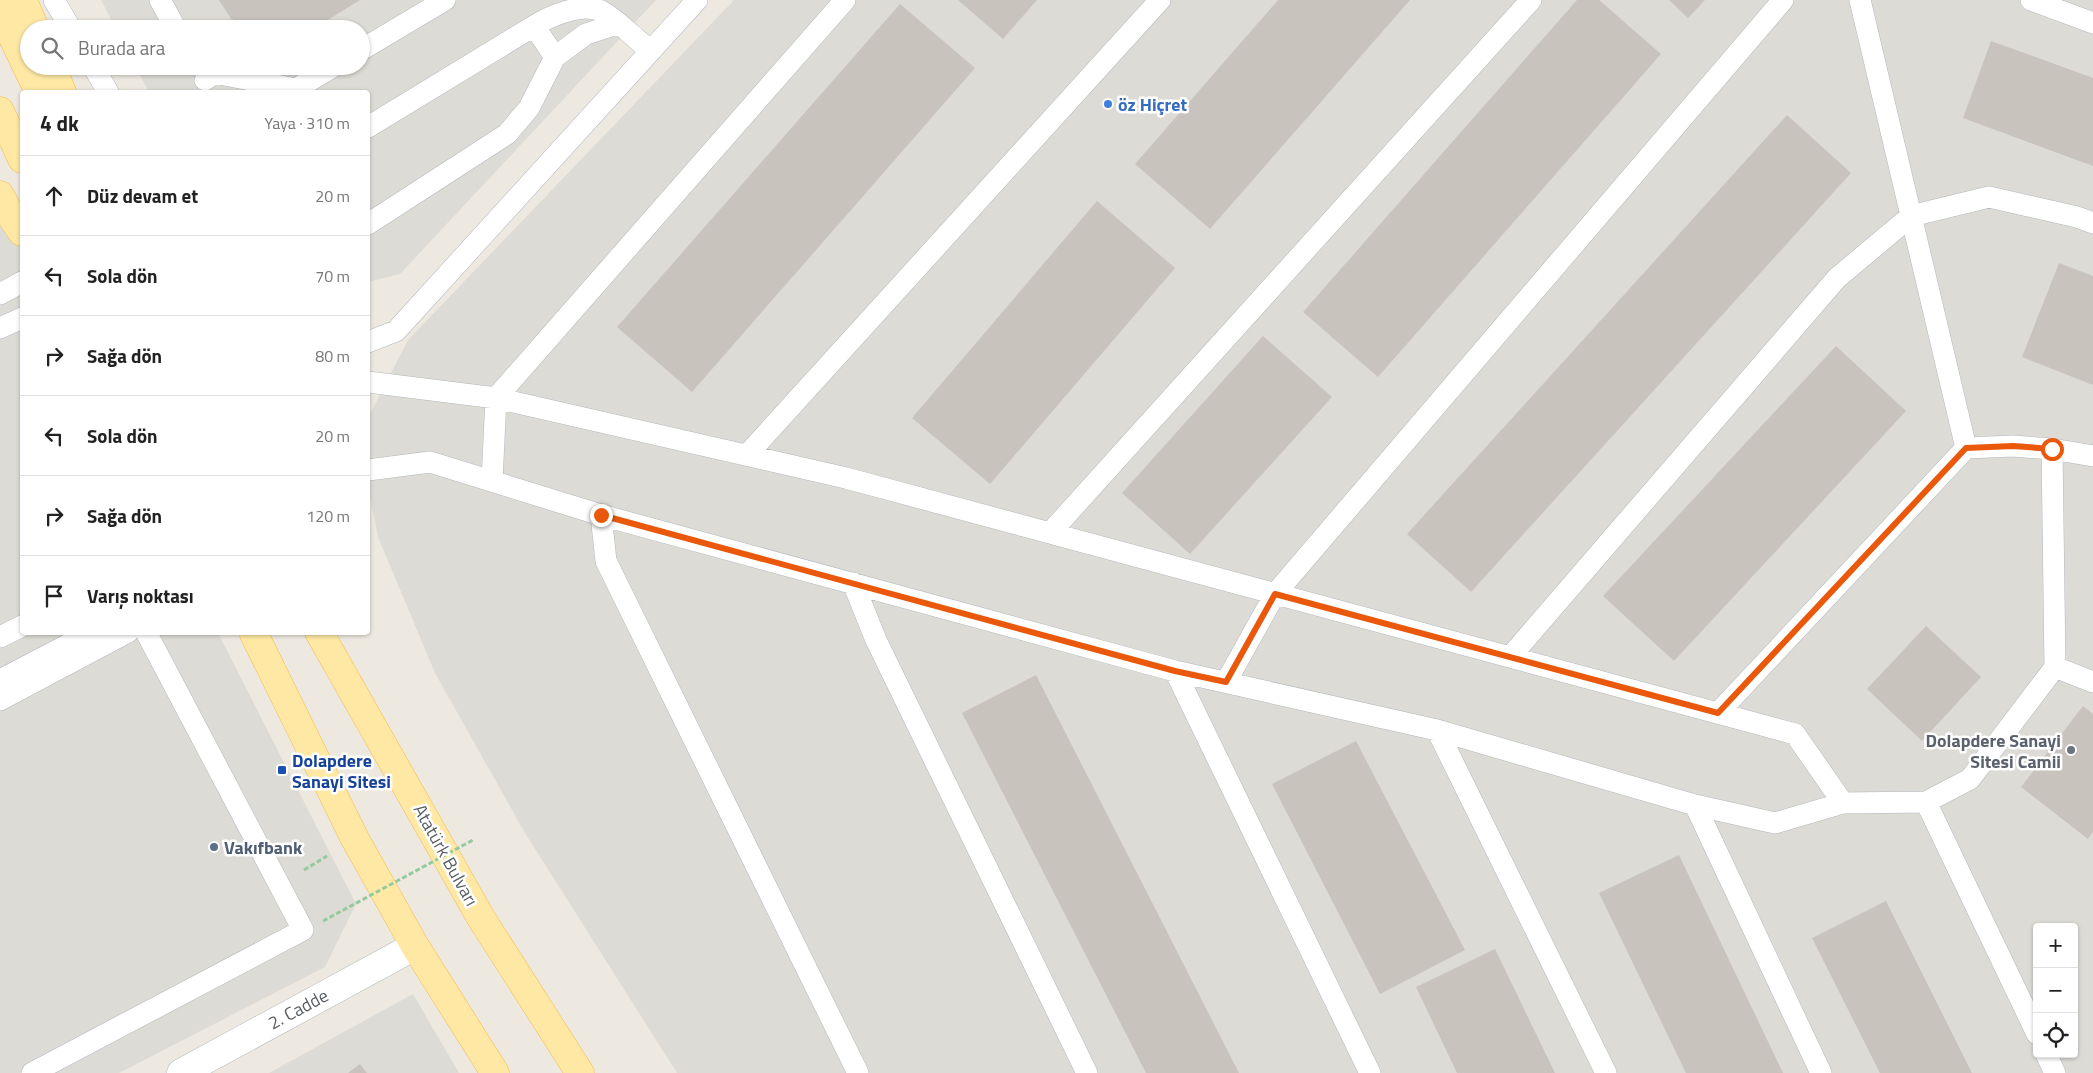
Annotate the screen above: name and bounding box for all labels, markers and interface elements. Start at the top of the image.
search box [20,20,370,75]
text: Burada ara [78,33,165,62]
icon: search [38,34,66,62]
place label: öz Hiçret [1118,91,1187,118]
marker: öz Hiçret [1102,98,1114,110]
text: 4 dk [40,107,79,139]
text: Yaya · 310 m [265,111,350,135]
text: Düz devam et [87,181,198,210]
icon: ahead [40,182,68,210]
text: 20 m [315,184,350,208]
text: Sola dön [87,261,158,290]
icon: left [40,262,68,290]
text: 70 m [315,264,350,288]
text: Sağa dön [87,341,162,370]
icon: right [40,342,68,370]
text: 80 m [315,344,350,368]
text: Sola dön [87,421,158,450]
icon: left [40,422,68,450]
text: 20 m [315,424,350,448]
route start [2041,438,2064,461]
text: Sağa dön [87,501,162,530]
icon: right [40,502,68,530]
text: 120 m [306,504,350,528]
route end [590,504,613,527]
text: Varış noktası [87,581,194,610]
icon: arrive [40,582,68,610]
place label: Dolapdere Sanayi Sitesi Camii [1926,727,2061,775]
marker: Dolapdere Sanayi Sitesi Camii [2065,744,2077,756]
place label: Dolapdere Sanayi Sitesi [292,747,391,795]
marker: Dolapdere Sanayi Sitesi [276,764,288,776]
street label: Atatürk Bulvarı [407,799,485,911]
place label: Vakıfbank [224,834,303,861]
marker: Vakıfbank [208,841,220,853]
map controls [2033,923,2078,1058]
button: + [2033,923,2078,968]
button: − [2033,968,2078,1013]
street label: 2. Cadde [263,982,333,1036]
button: locate [2033,1013,2078,1058]

